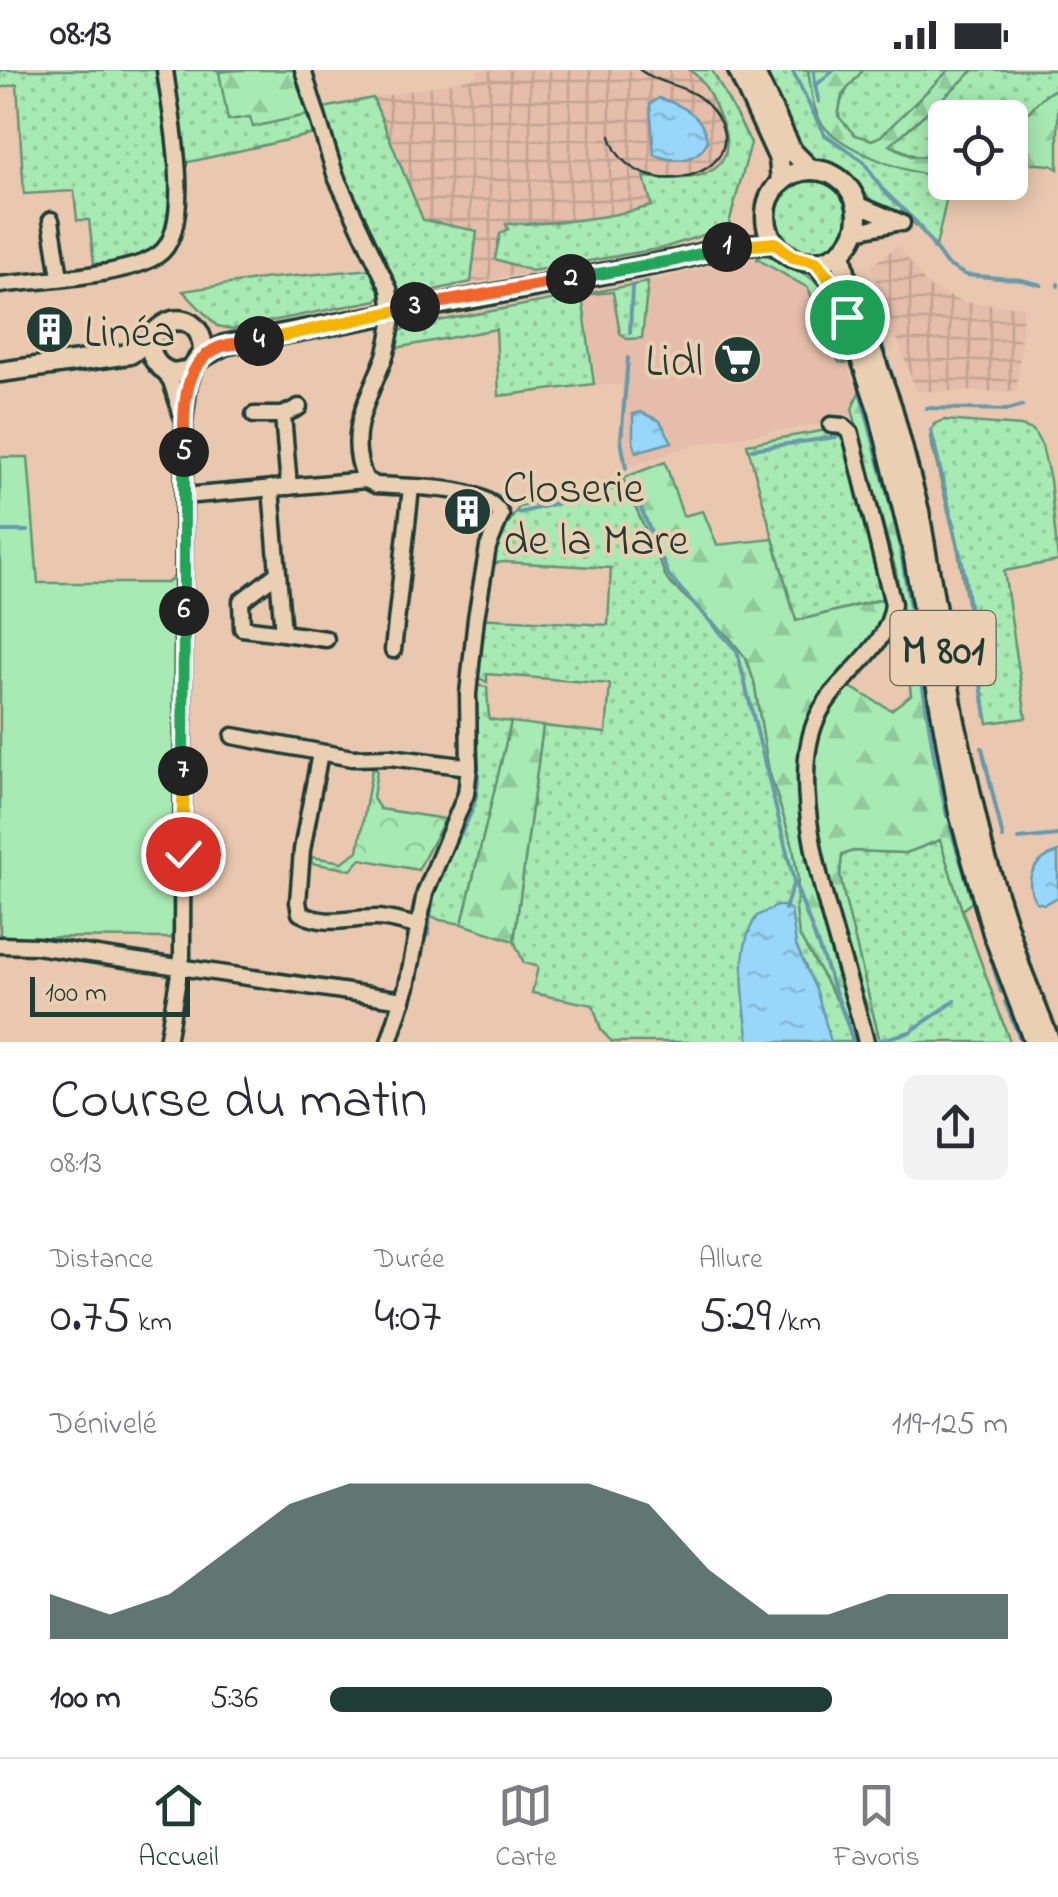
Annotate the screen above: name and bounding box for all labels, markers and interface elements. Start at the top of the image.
text: 08:13 [50,7,112,63]
map controls [928,100,1028,200]
button: locate [928,100,1028,200]
pin: 1 [702,222,752,272]
text: 1 [723,226,731,267]
pin: 2 [546,254,596,304]
text: 2 [564,258,578,299]
pin [805,275,890,360]
pin: 3 [390,282,440,332]
text: 3 [409,286,421,327]
icon: arrive [820,290,875,345]
place label: Linéa [84,302,175,368]
building icon: Linéa [23,304,75,356]
pin: 4 [234,316,284,366]
text: 4 [253,320,265,361]
place label: Lidl [645,331,703,397]
supermarket icon: Lidl [712,333,764,385]
pin: 5 [159,427,209,477]
text: 5 [176,431,192,472]
place label: Closerie de la Mare [503,458,689,576]
building icon: Closerie de la Mare [442,486,494,538]
pin: 6 [159,586,209,636]
text: 6 [178,590,190,631]
road number: M 801 [890,611,996,685]
pin: 7 [158,746,208,796]
text: 7 [177,750,189,791]
pin [141,812,226,897]
icon: check [156,827,211,882]
scale bar [30,972,190,1016]
text: 100 m [45,974,107,1015]
text: Course du matin [50,1063,427,1143]
button: share [903,1075,1008,1180]
text: 08:13 [50,1141,102,1188]
text: Distance [50,1240,153,1281]
text: Durée [374,1240,445,1281]
text: Allure [699,1240,762,1281]
text: 0.75 [50,1281,131,1354]
text: 4:07 [374,1281,441,1354]
text: 5:29 [699,1281,771,1354]
text: km [131,1303,172,1344]
text: /km [771,1303,821,1344]
text: Dénivelé [50,1402,157,1449]
text: 119–125 m [892,1402,1008,1449]
text: 100 m [50,1676,121,1723]
text: 5:36 [210,1676,258,1723]
tab: Accueil [138,1778,219,1879]
tab: Carte [495,1778,556,1879]
tab: Favoris [833,1778,920,1879]

